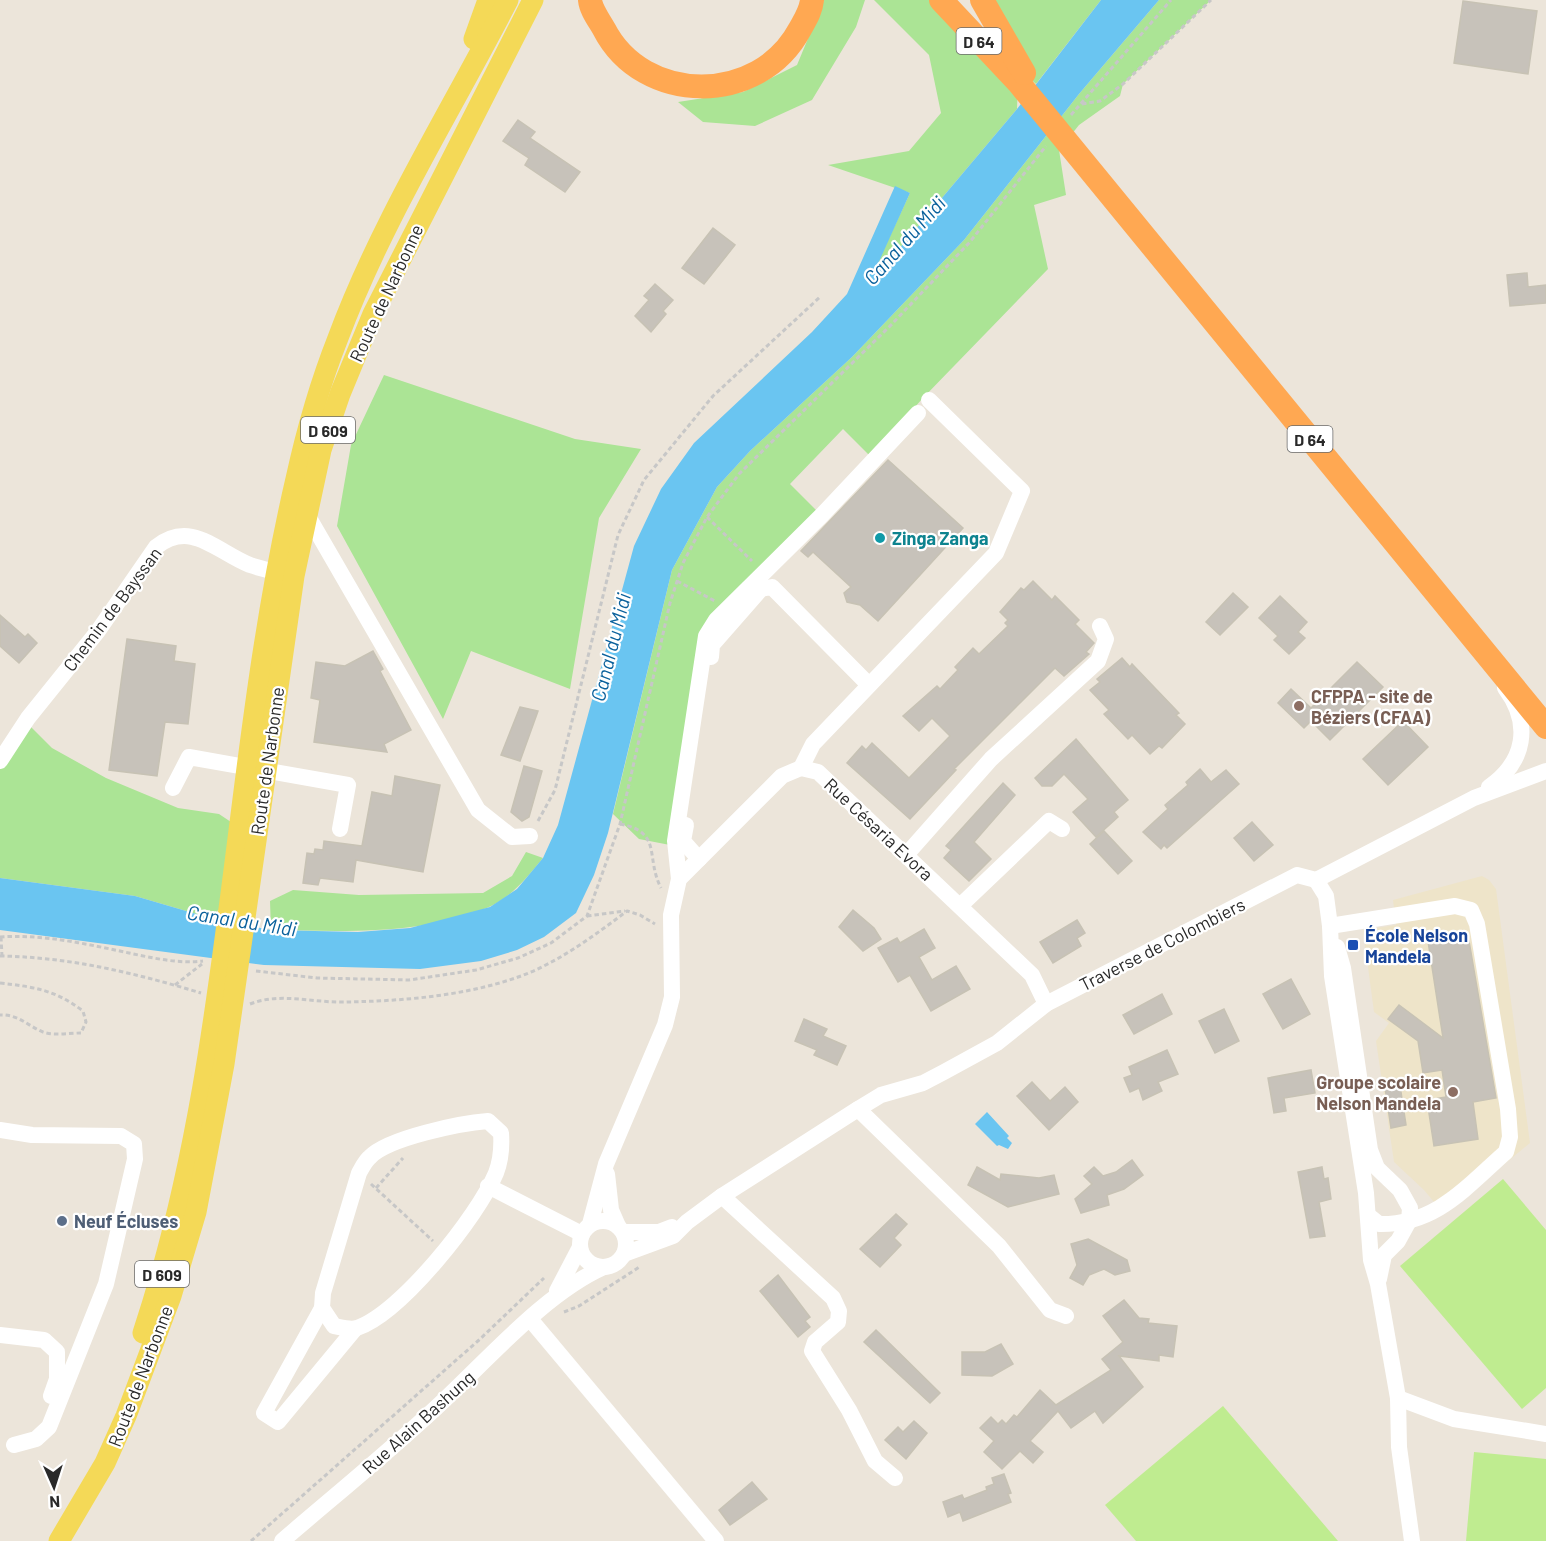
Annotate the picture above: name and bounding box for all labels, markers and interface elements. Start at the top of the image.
road number: D 64 [956,28,1002,54]
water label: Canal du Midi [858,191,950,289]
street label: Route de Narbonne [344,221,428,365]
road number: D 609 [301,417,355,443]
road number: D 64 [1288,426,1332,452]
place label: Zinga Zanga [892,527,988,549]
marker: Zinga Zanga [873,531,887,545]
street label: Chemin de Bayssan [58,543,166,675]
water label: Canal du Midi [585,590,635,704]
place label: CFPPA - site de Béziers (CFAA) [1311,685,1433,728]
street label: Route de Narbonne [246,686,288,836]
marker: CFPPA - site de Béziers (CFAA) [1292,699,1306,713]
street label: Rue Césaria Evora [820,773,938,885]
street label: Traverse de Colombiers [1076,893,1248,995]
water label: Canal du Midi [185,899,299,941]
place label: École Nelson Mandela [1365,924,1468,967]
marker: École Nelson Mandela [1346,938,1360,952]
place label: Groupe scolaire Nelson Mandela [1316,1071,1441,1114]
marker: Groupe scolaire Nelson Mandela [1446,1085,1460,1099]
place label: Neuf Écluses [74,1210,178,1232]
marker: Neuf Écluses [55,1214,69,1228]
road number: D 609 [135,1261,189,1287]
street label: Route de Narbonne [103,1302,177,1450]
street label: Rue Alain Bashung [357,1366,479,1478]
north arrow [24,1457,84,1517]
text: N [49,1493,61,1512]

